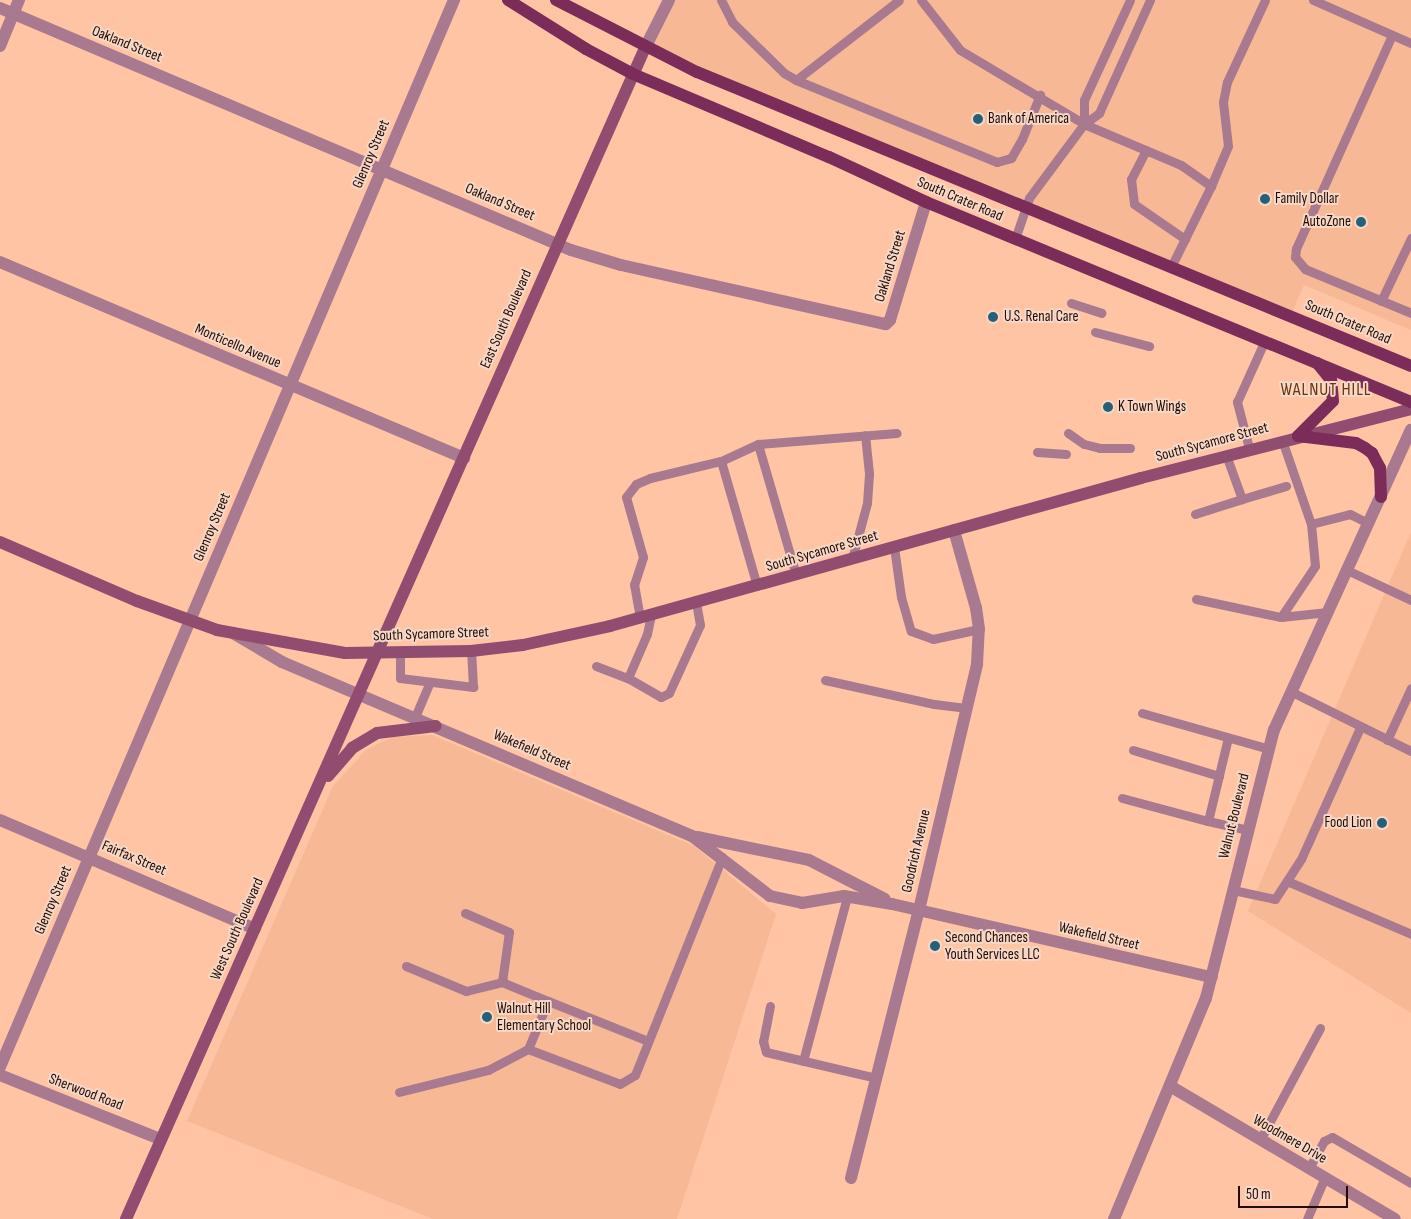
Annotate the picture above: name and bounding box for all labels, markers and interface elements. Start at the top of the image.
street label: Oakland Street [89,22,165,66]
place label: Bank of America [988,110,1069,128]
marker: Bank of America [972,113,984,125]
street label: Glenroy Street [349,117,393,191]
street label: South Crater Road [914,173,1006,225]
street label: Oakland Street [462,179,538,225]
place label: Family Dollar [1275,190,1339,208]
marker: Family Dollar [1259,193,1271,205]
place label: AutoZone [1303,213,1351,231]
marker: AutoZone [1355,216,1367,228]
street label: Oakland Street [871,228,909,304]
street label: East South Boulevard [476,267,536,371]
street label: South Crater Road [1302,296,1394,348]
place label: U.S. Renal Care [1004,308,1079,326]
marker: U.S. Renal Care [986,310,1000,324]
street label: Monticello Avenue [192,320,284,372]
district label: WALNUT HILL [1279,379,1373,401]
place label: K Town Wings [1118,398,1186,416]
marker: K Town Wings [1102,401,1114,413]
street label: South Sycamore Street [1154,418,1270,466]
street label: Glenroy Street [190,490,234,564]
street label: South Sycamore Street [764,526,880,576]
street label: South Sycamore Street [373,623,489,645]
street label: Wakefield Street [491,726,573,774]
street label: Walnut Boulevard [1215,772,1253,860]
street label: Goodrich Avenue [898,808,934,894]
place label: Food Lion [1324,814,1372,832]
marker: Food Lion [1376,817,1388,829]
street label: Fairfax Street [99,836,169,880]
street label: Glenroy Street [31,863,75,937]
street label: West South Boulevard [206,875,268,983]
street label: Wakefield Street [1057,918,1141,954]
place label: Second Chances Youth Services LLC [945,928,1040,963]
marker: Second Chances Youth Services LLC [929,940,941,952]
place label: Walnut Hill Elementary School [497,999,591,1034]
marker: Walnut Hill Elementary School [481,1011,493,1023]
street label: Sherwood Road [46,1070,126,1114]
street label: Woodmere Drive [1250,1111,1330,1167]
scale bar [1241,1176,1351,1208]
text: 50 m [1246,1185,1271,1204]

